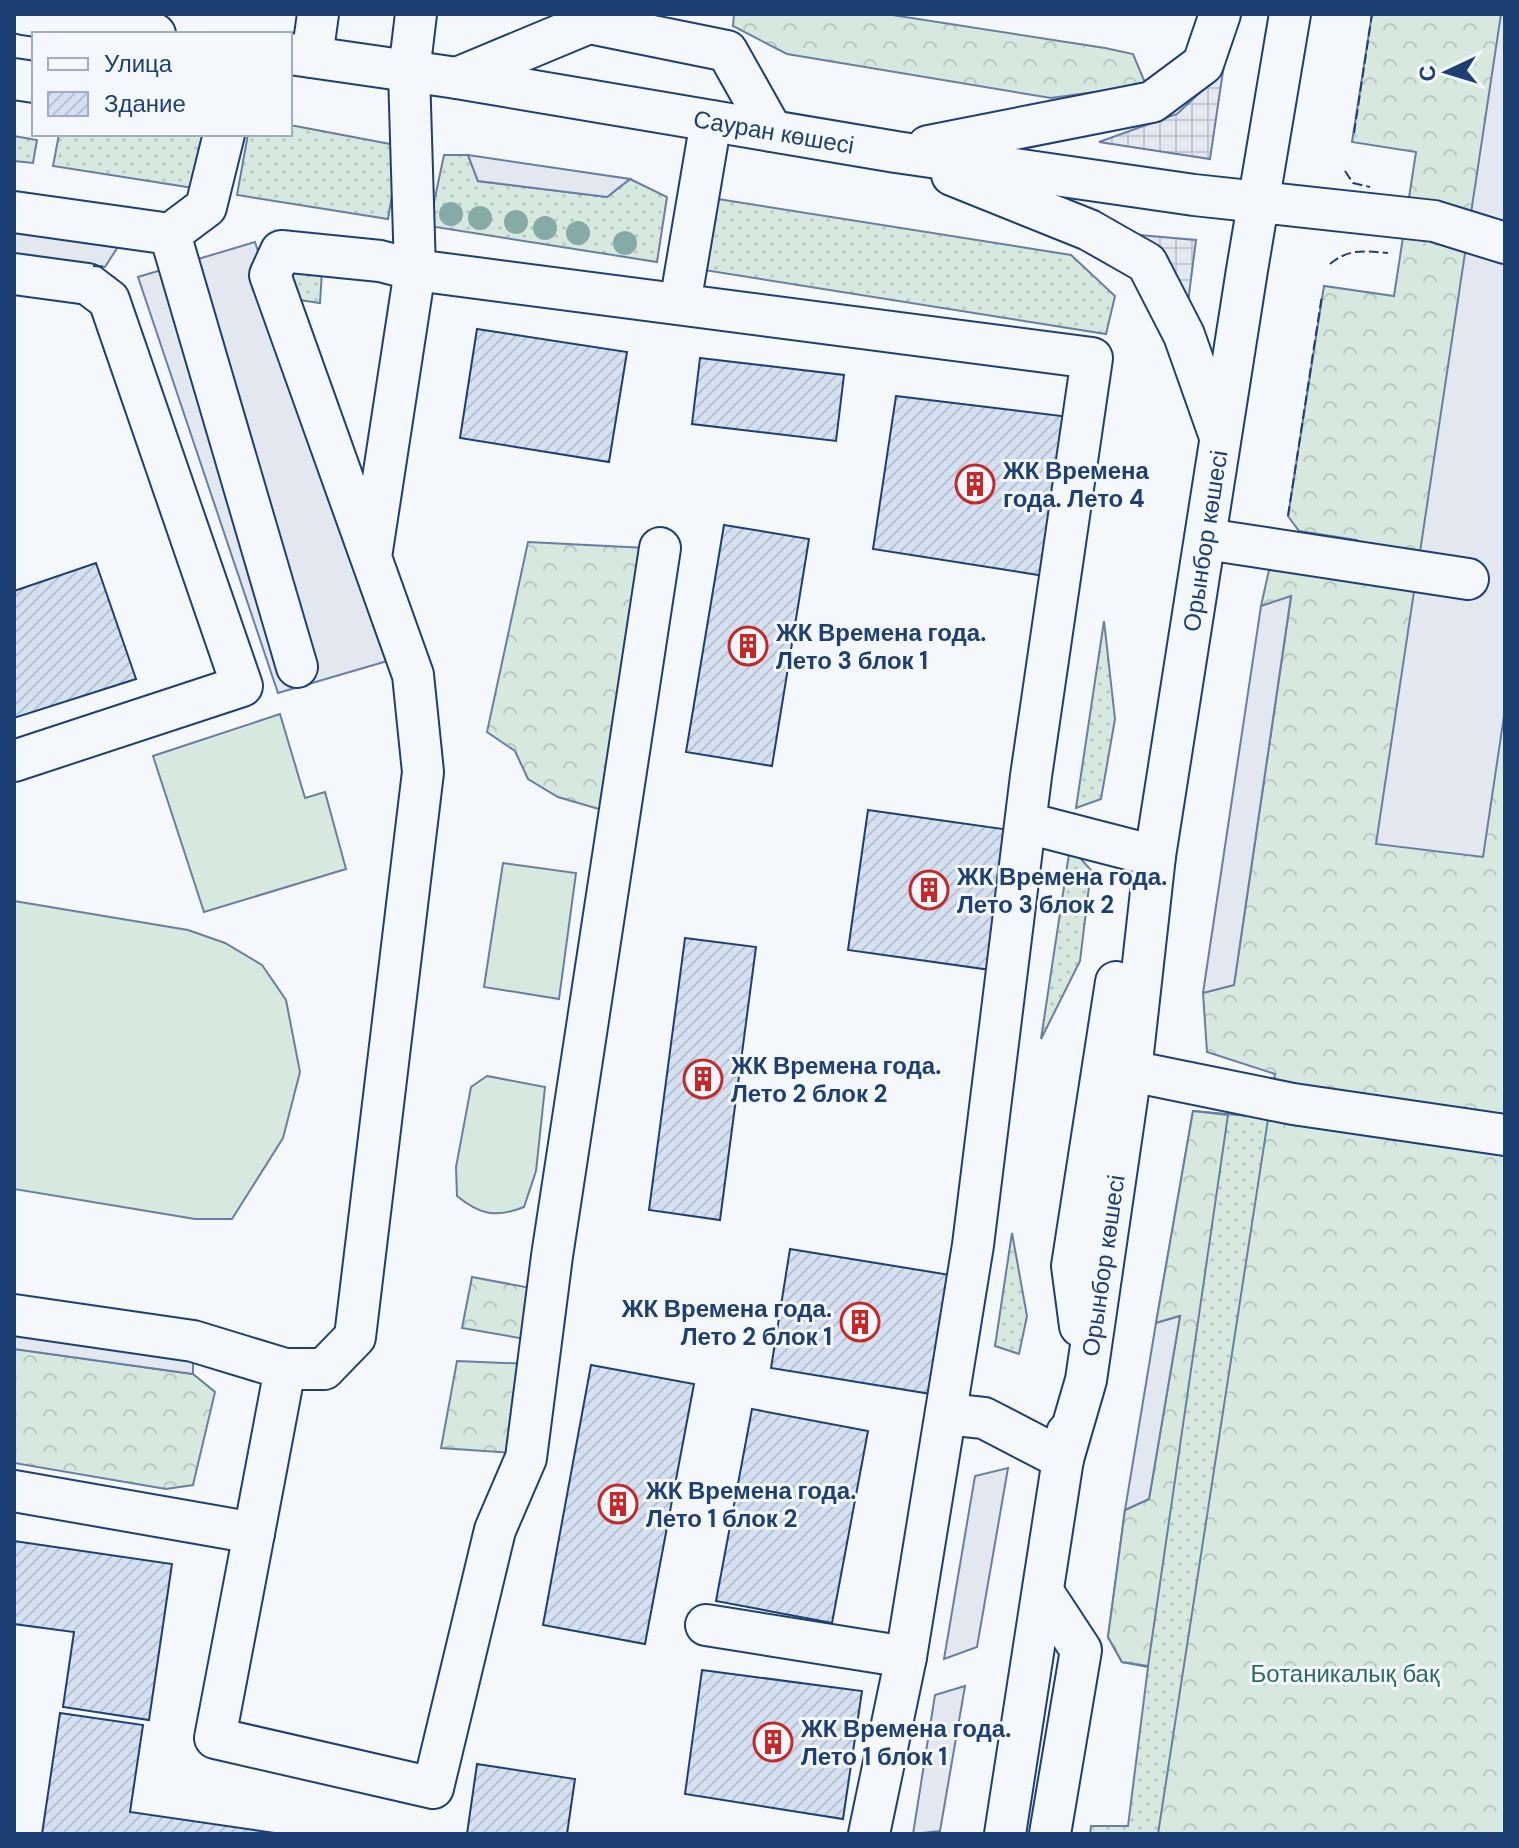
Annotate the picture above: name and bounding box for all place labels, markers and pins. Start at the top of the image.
place label: ЖК Времена года. Лето 4 [1002,455,1150,514]
building icon: ЖК Времена года. Лето 4 [954,463,996,505]
place label: ЖК Времена года. Лето 3 блок 1 [775,617,986,676]
building icon: ЖК Времена года. Лето 3 блок 1 [727,625,769,667]
place label: ЖК Времена года. Лето 3 блок 2 [956,861,1167,920]
building icon: ЖК Времена года. Лето 3 блок 2 [908,869,950,911]
place label: ЖК Времена года. Лето 2 блок 2 [730,1050,941,1109]
building icon: ЖК Времена года. Лето 2 блок 2 [682,1058,724,1100]
place label: ЖК Времена года. Лето 2 блок 1 [621,1293,832,1352]
building icon: ЖК Времена года. Лето 2 блок 1 [839,1301,881,1343]
place label: ЖК Времена года. Лето 1 блок 2 [645,1475,856,1534]
building icon: ЖК Времена года. Лето 1 блок 2 [597,1483,639,1525]
place label: ЖК Времена года. Лето 1 блок 1 [800,1713,1011,1772]
building icon: ЖК Времена года. Лето 1 блок 1 [752,1721,794,1763]

